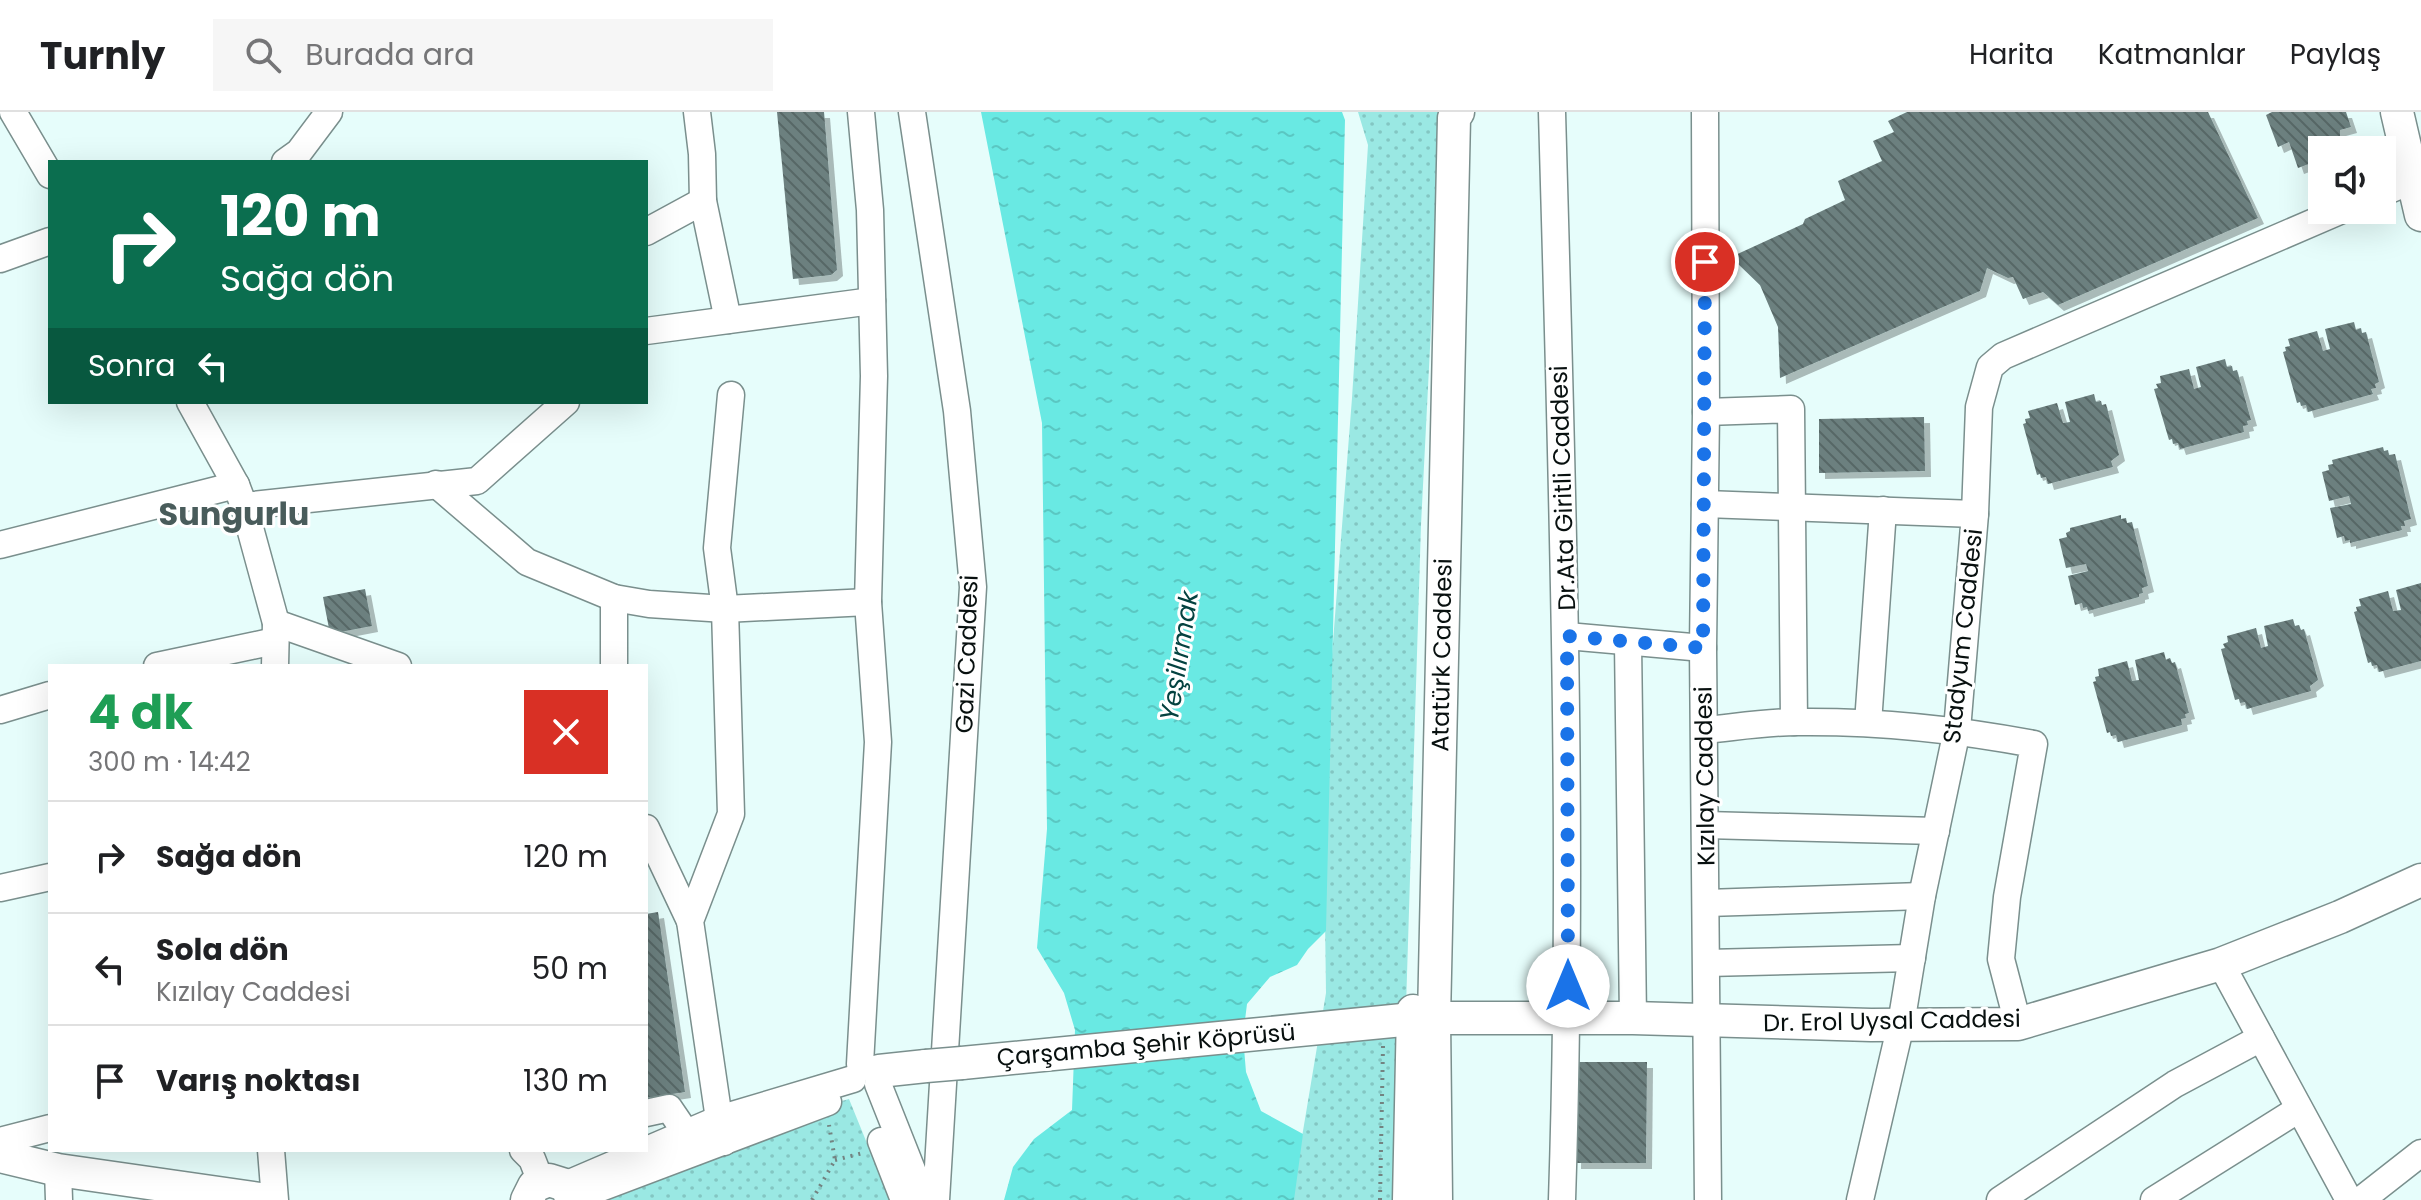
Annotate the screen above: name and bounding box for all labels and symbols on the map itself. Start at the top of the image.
pin [1671,228,1739,296]
street label: Dr.Ata Giritli Caddesi [1542,365,1583,611]
district label: Sungurlu [159,491,309,536]
street label: Stadyum Caddesi [1935,527,1990,745]
street label: Atatürk Caddesi [1423,558,1460,752]
street label: Gazi Caddesi [947,574,986,734]
water label: Yeşilırmak [1151,587,1207,724]
street label: Kızılay Caddesi [1686,686,1723,866]
position arrow [1526,944,1610,1028]
street label: Dr. Erol Uysal Caddesi [1763,1002,2021,1039]
street label: Çarşamba Şehir Köprüsü [995,1015,1297,1074]

